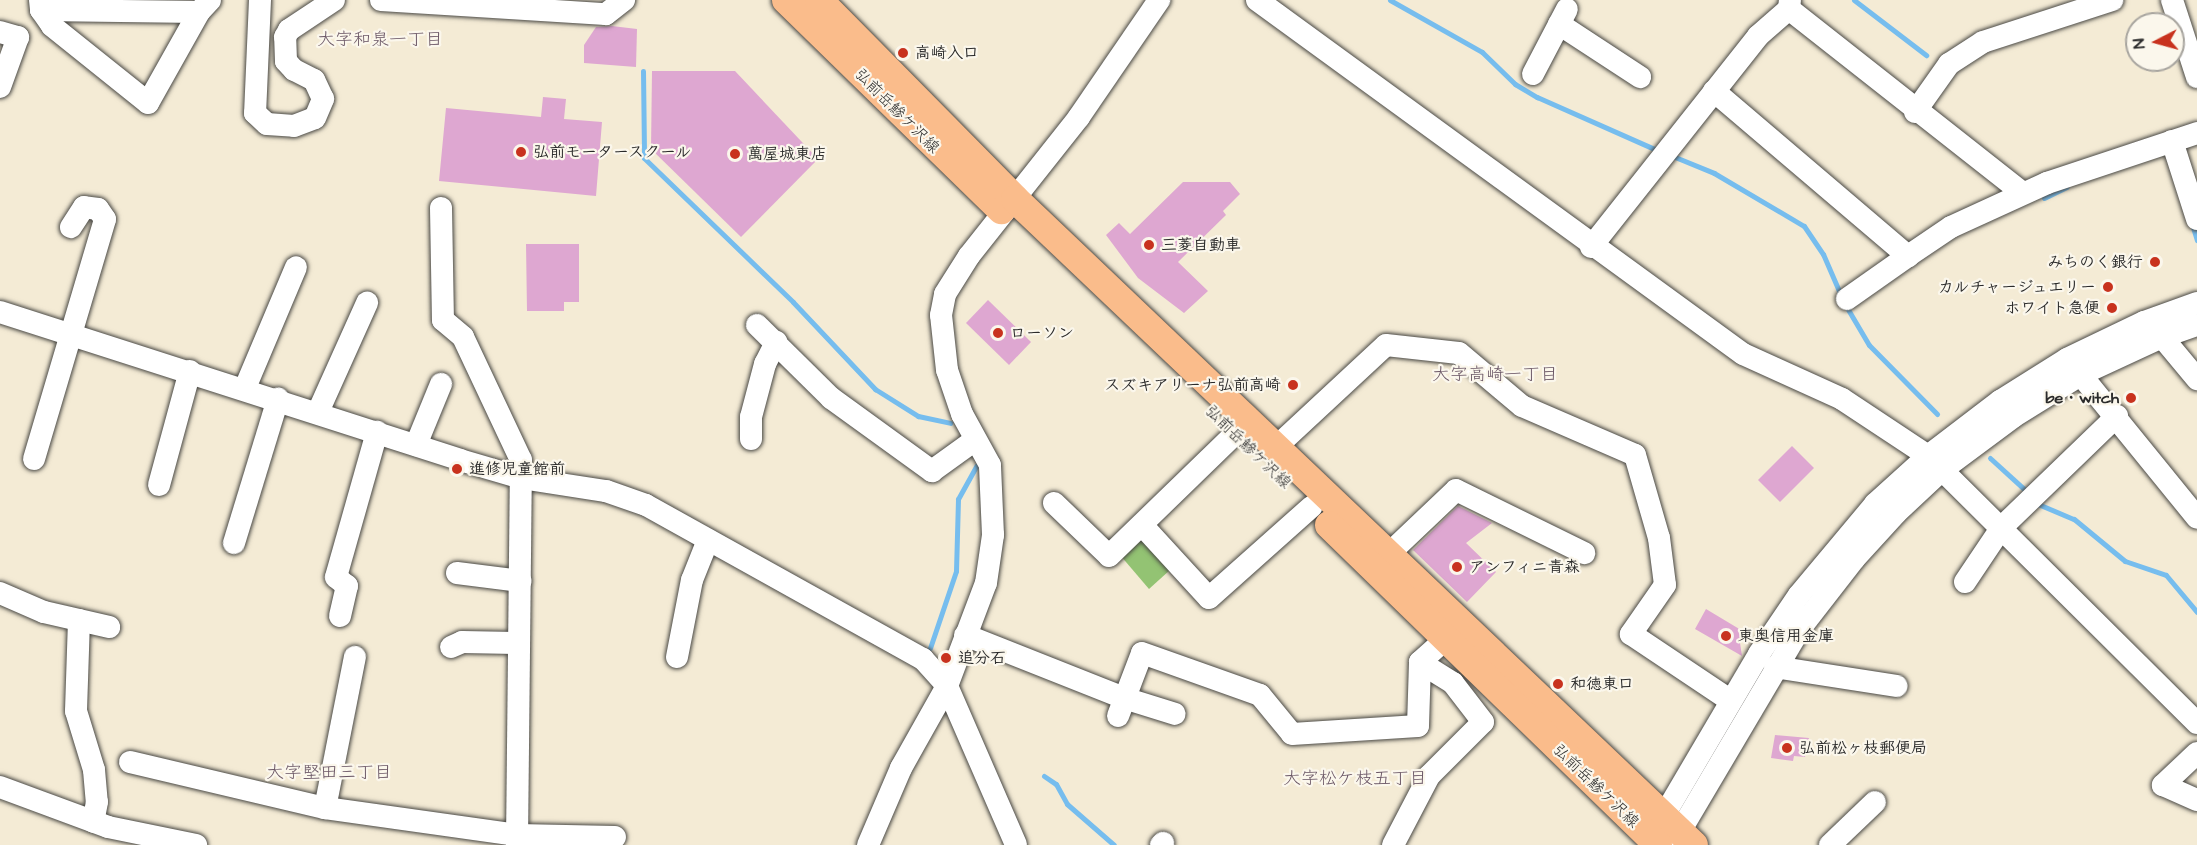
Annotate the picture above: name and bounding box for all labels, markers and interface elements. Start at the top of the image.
north arrow [2125,12,2185,72]
district label: 大字和泉一丁目 [317,29,443,51]
text: N [2128,38,2151,50]
place label: 高崎入口 [915,43,979,63]
marker: 高崎入口 [896,46,910,60]
street label: 弘前岳鰺ケ沢線 [851,65,943,157]
place label: 弘前モータースクール [533,142,693,162]
place label: 萬屋城東店 [747,144,827,164]
marker: 弘前モータースクール [514,145,528,159]
marker: 萬屋城東店 [728,147,742,161]
place label: 三菱自動車 [1161,235,1241,255]
marker: 三菱自動車 [1142,238,1156,252]
place label: みちのく銀行 [2047,252,2143,272]
marker: みちのく銀行 [2148,255,2162,269]
place label: カルチャージュエリー [1936,277,2096,297]
marker: カルチャージュエリー [2101,280,2115,294]
place label: ホワイト急便 [2004,298,2100,318]
marker: ホワイト急便 [2105,301,2119,315]
place label: ローソン [1010,323,1074,343]
marker: ローソン [991,326,1005,340]
district label: 大字高崎一丁目 [1432,364,1558,386]
place label: スズキアリーナ弘前高崎 [1105,375,1281,395]
marker: スズキアリーナ弘前高崎 [1286,378,1300,392]
place label: be・witch [2045,388,2119,408]
marker: be・witch [2124,391,2138,405]
street label: 弘前岳鰺ケ沢線 [1201,401,1295,493]
place label: 進修児童館前 [469,459,565,479]
marker: 進修児童館前 [450,462,464,476]
place label: アンフィニ青森 [1469,557,1581,577]
marker: アンフィニ青森 [1450,560,1464,574]
place label: 東奥信用金庫 [1738,626,1834,646]
marker: 東奥信用金庫 [1719,629,1733,643]
place label: 追分石 [958,648,1006,668]
marker: 追分石 [939,651,953,665]
place label: 和徳東口 [1570,674,1634,694]
marker: 和徳東口 [1551,677,1565,691]
place label: 弘前松ヶ枝郵便局 [1799,738,1927,758]
street label: 弘前岳鰺ケ沢線 [1549,740,1643,832]
marker: 弘前松ヶ枝郵便局 [1780,741,1794,755]
district label: 大字堅田三丁目 [266,762,392,784]
district label: 大字松ケ枝五丁目 [1283,768,1427,790]

